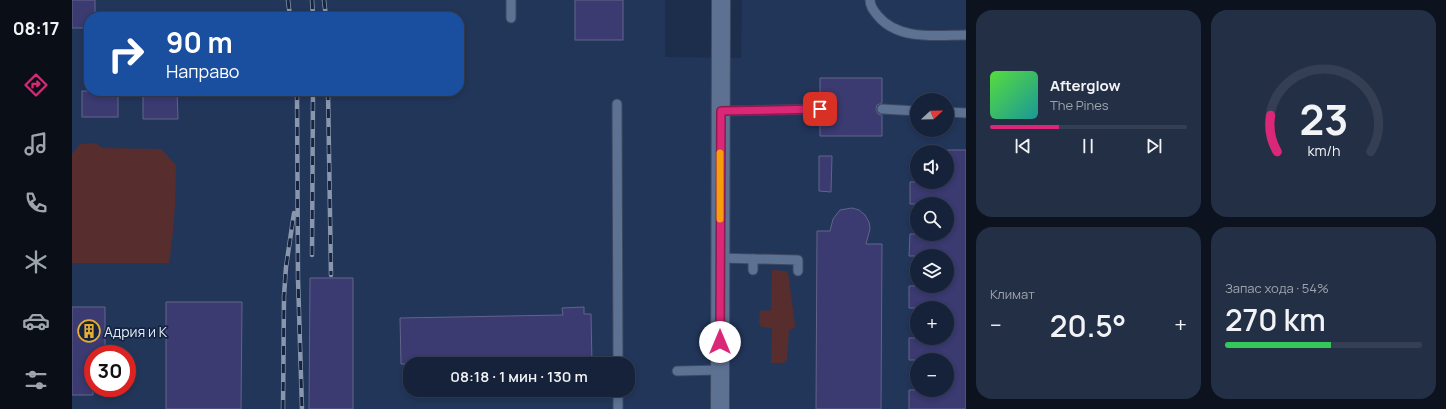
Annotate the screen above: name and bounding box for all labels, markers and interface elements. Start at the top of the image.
text: 08:17 [13,16,59,40]
text: 90 m [166,23,233,61]
icon: right [100,28,152,80]
text: Направо [166,59,240,83]
icon: directions [22,71,50,99]
text: Afterglow [1050,75,1121,96]
text: 23 [1299,90,1348,146]
pin [803,92,837,126]
north arrow [910,93,954,137]
map controls [910,93,954,397]
text: The Pines [1050,96,1109,114]
icon: arrive [809,98,831,120]
icon: music [22,130,50,158]
icon: previous [1012,135,1034,157]
icon: pause [1077,135,1099,157]
icon: next [1143,135,1165,157]
text: km/h [1307,140,1340,159]
button: sound [910,145,954,189]
icon: phone [22,189,50,217]
button: search [910,197,954,241]
icon: climate [22,248,50,276]
button: layers [910,249,954,293]
text: Запас хода · 54% [1225,279,1329,297]
text: Климат [990,285,1035,303]
text: 270 km [1225,299,1326,340]
button: + [910,301,954,345]
text: 20.5° [1050,305,1126,346]
icon: car [22,307,50,335]
text: − [990,310,1002,340]
text: + [1174,310,1187,340]
building icon: Адрия и К [76,318,102,344]
position arrow [699,321,741,363]
place label: Адрия и К [104,322,168,341]
speed limit sign: 30 [84,345,136,397]
button: − [910,353,954,397]
icon: filters [22,366,50,394]
text: 08:18 · 1 мин · 130 m [450,366,588,387]

